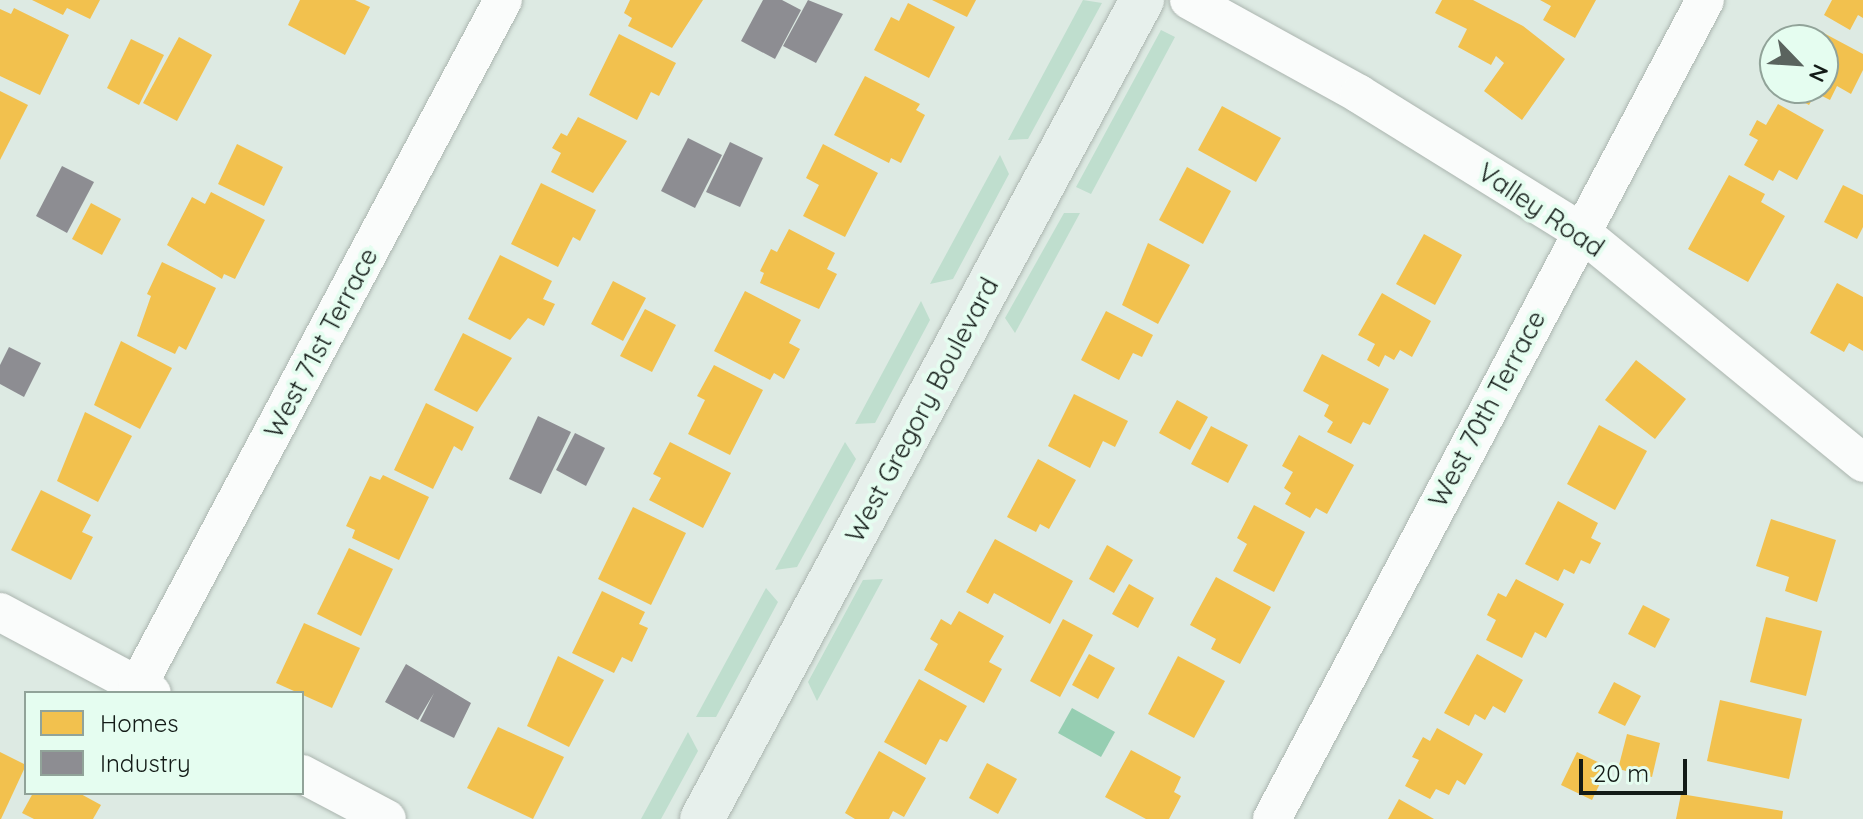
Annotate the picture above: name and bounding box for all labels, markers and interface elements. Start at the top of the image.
north arrow [1759,24,1839,104]
text: N [1803,60,1835,87]
street label: Valley Road [1472,156,1610,264]
street label: West 71st Terrace [258,243,384,443]
street label: West Gregory Boulevard [839,272,1005,548]
street label: West 70th Terrace [1422,305,1552,513]
legend [24,691,304,795]
text: Homes [100,708,178,738]
scale bar [1583,743,1691,793]
text: Industry [100,748,191,778]
text: 20 m [1593,758,1649,788]

